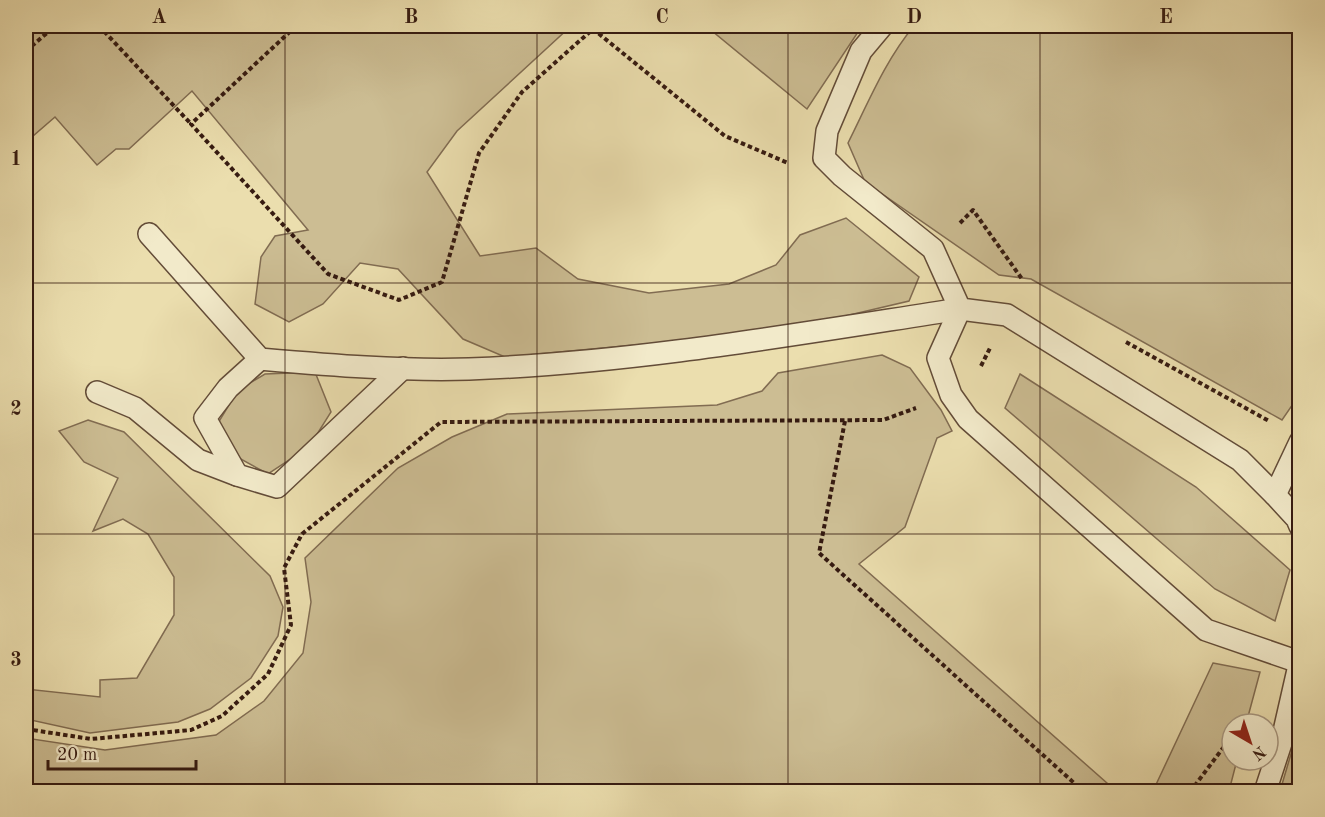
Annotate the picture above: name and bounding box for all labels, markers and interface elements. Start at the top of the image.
text: A [151,8,167,28]
text: B [404,8,418,28]
text: C [655,8,669,28]
text: D [906,8,922,28]
text: E [1159,8,1173,28]
text: 1 [10,150,22,170]
text: 2 [10,400,22,420]
text: 3 [10,651,22,671]
north arrow [1220,712,1280,772]
scale bar [48,733,196,771]
text: N [1248,742,1268,763]
text: 20 m [57,746,97,764]

